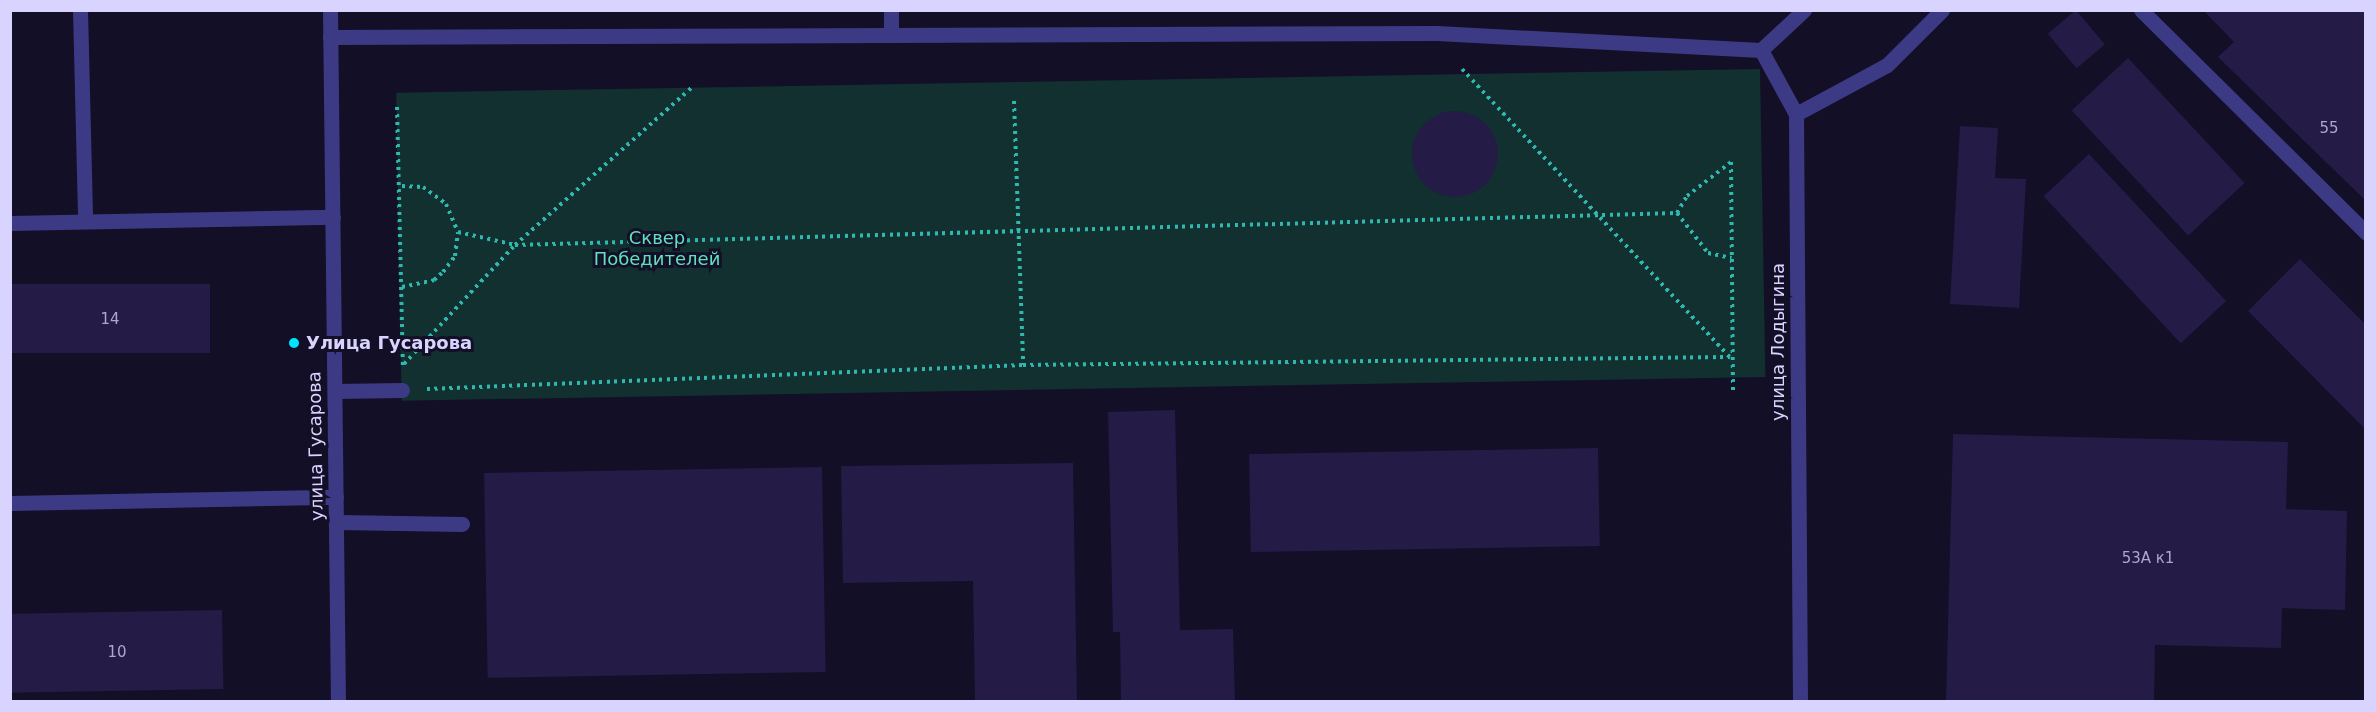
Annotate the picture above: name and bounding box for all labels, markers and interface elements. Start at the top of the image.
house number: 55 [2319,120,2339,138]
park label: Сквер Победителей [594,228,720,270]
street label: улица Лодыгина [1767,263,1789,421]
house number: 14 [100,311,120,329]
place label: Улица Гусарова [306,332,472,354]
marker: Улица Гусарова [287,336,301,350]
street label: улица Гусарова [304,371,328,521]
house number: 53А к1 [2122,550,2174,568]
house number: 10 [107,644,127,662]

